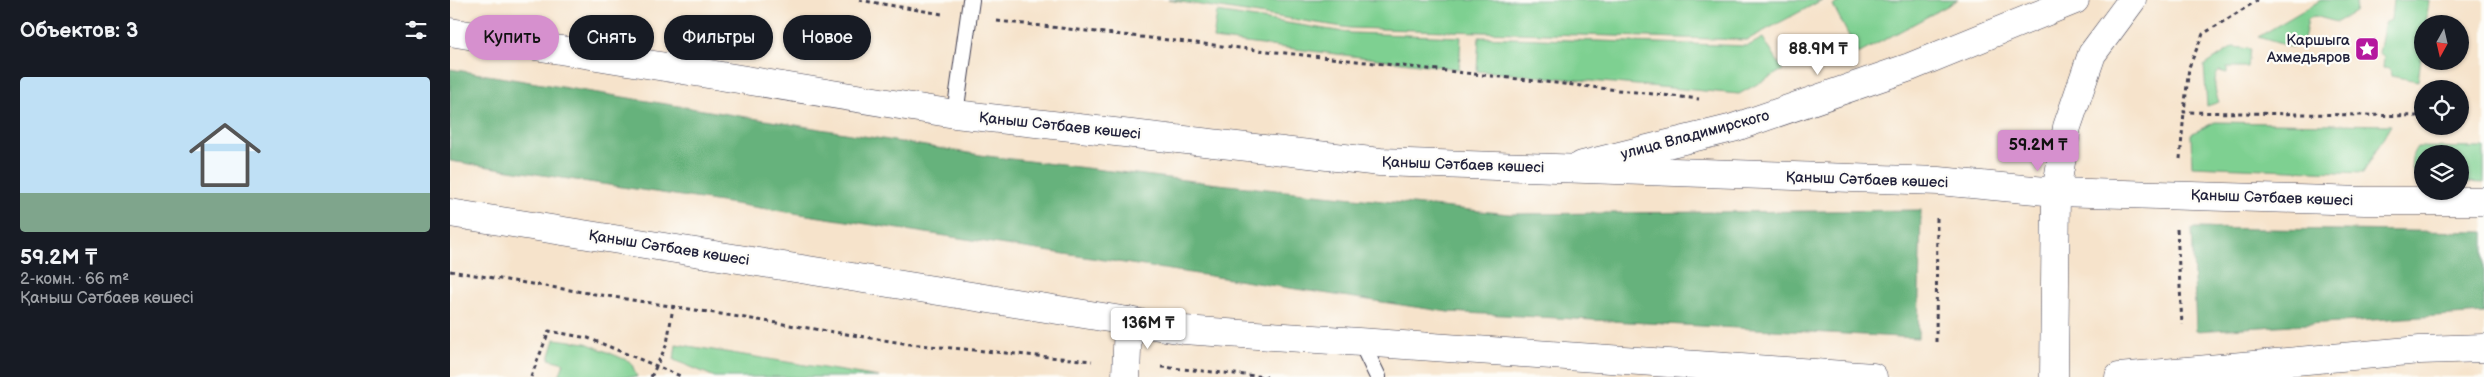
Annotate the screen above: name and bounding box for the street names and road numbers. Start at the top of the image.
street label: улица Владимирского [1619,106,1771,164]
street label: Қаныш Сәтбаев көшесі [978,108,1142,144]
street label: Қаныш Сәтбаев көшесі [1381,153,1545,177]
street label: Қаныш Сәтбаев көшесі [1785,168,1949,192]
street label: Қаныш Сәтбаев көшесі [2190,186,2354,210]
street label: Қаныш Сәтбаев көшесі [587,226,751,270]

